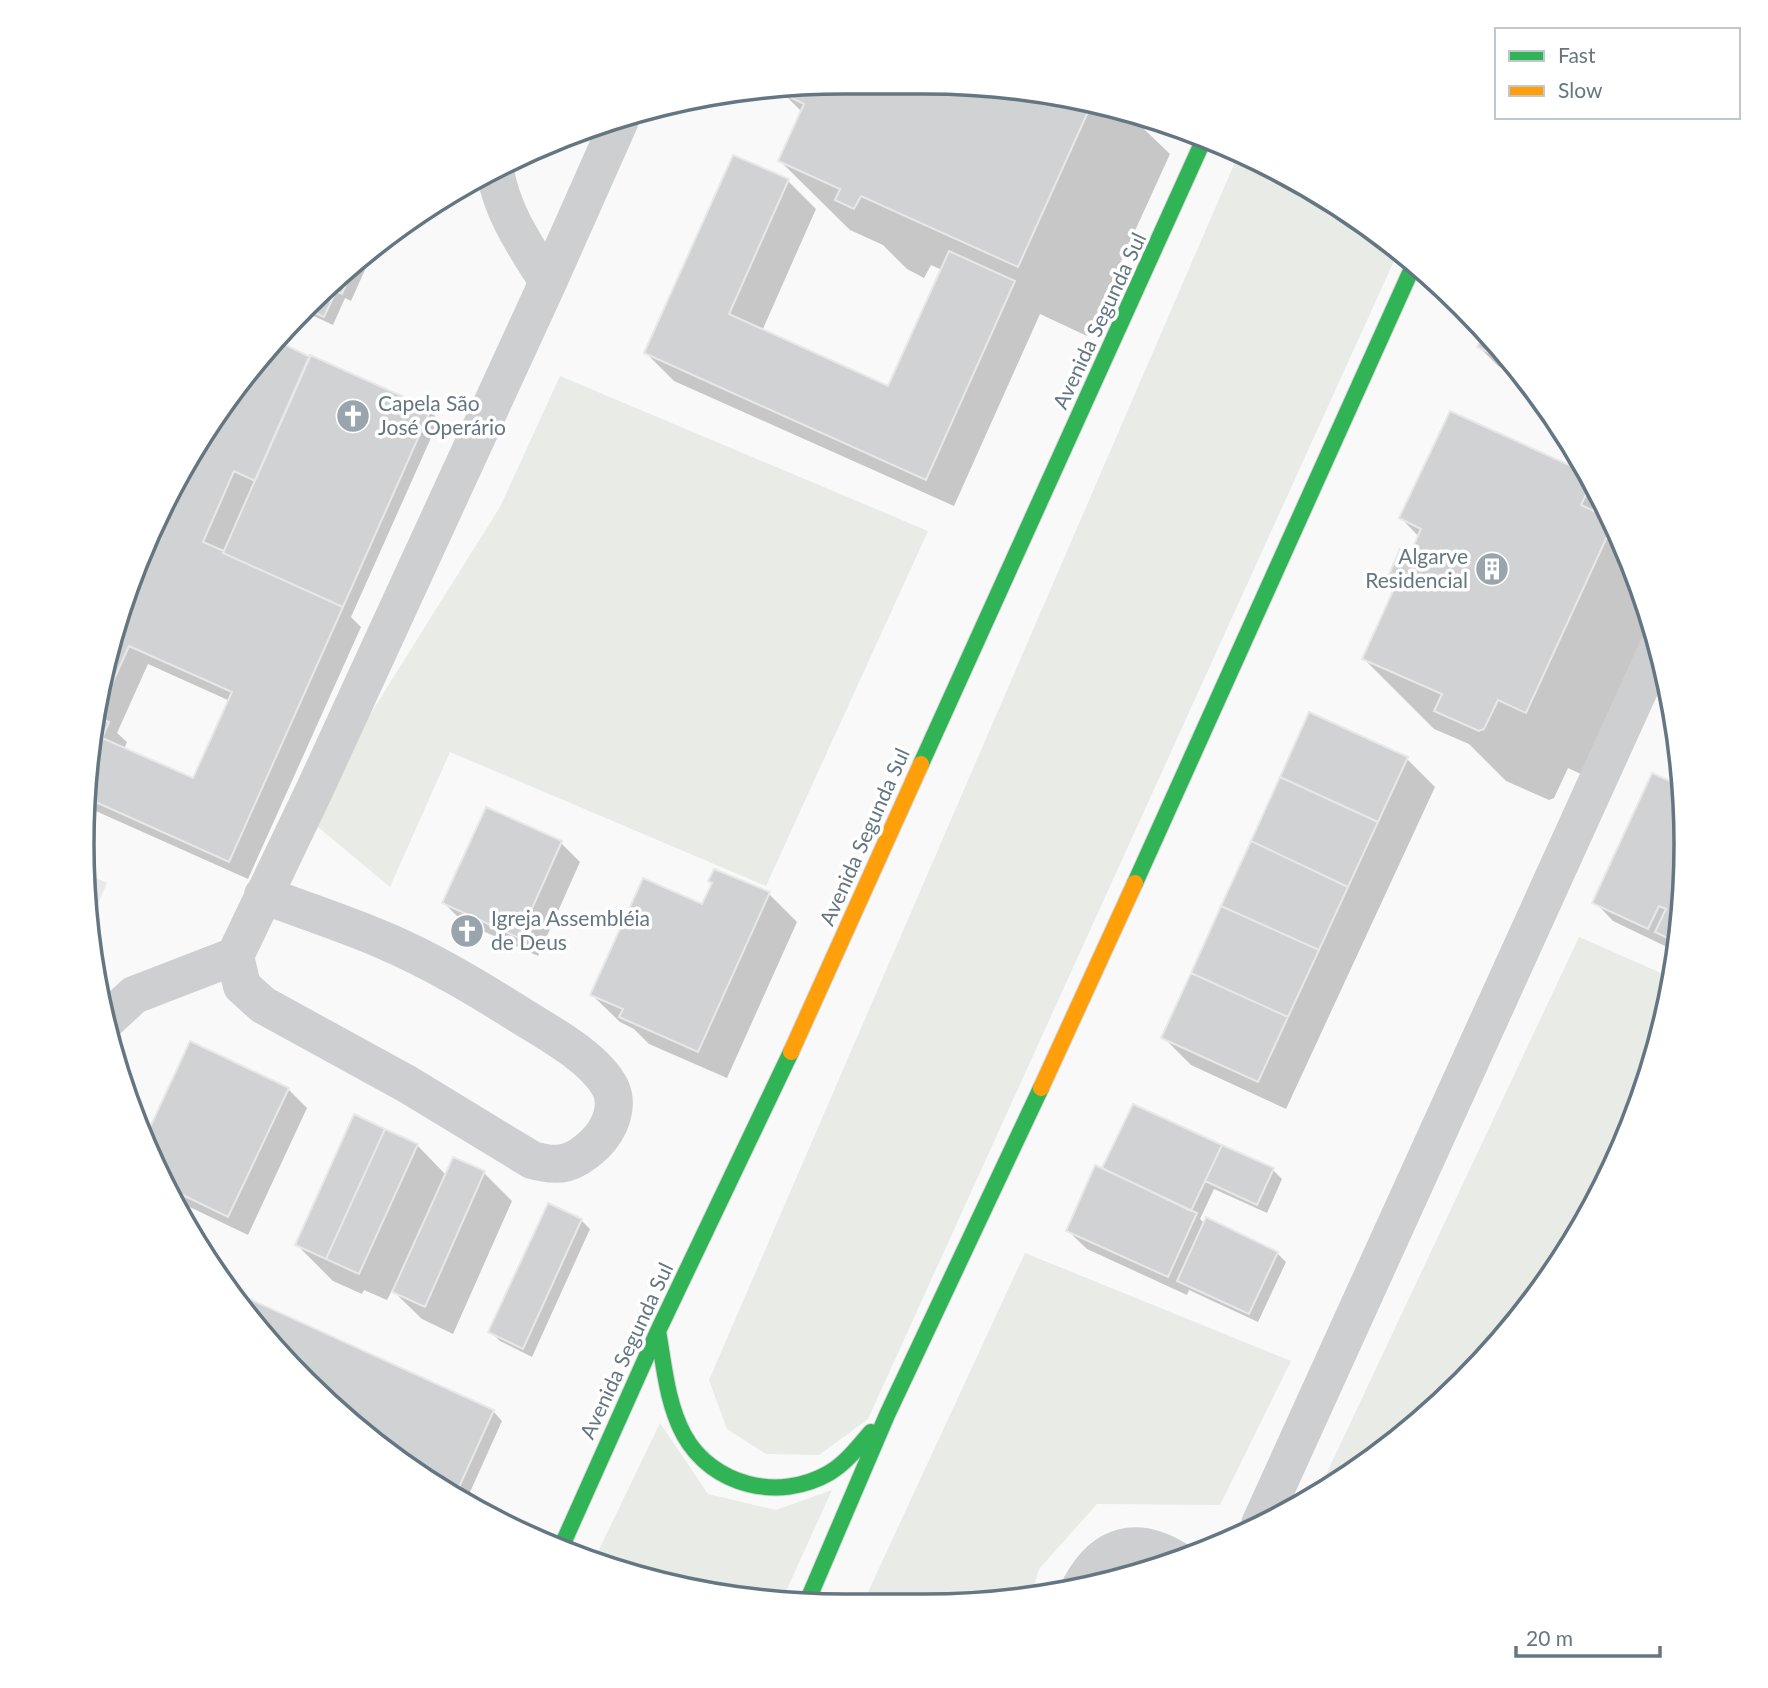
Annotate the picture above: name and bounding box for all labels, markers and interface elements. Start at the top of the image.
legend [1495,28,1740,119]
text: Fast [1558,42,1596,67]
text: Slow [1558,77,1603,102]
street label: Avenida Segunda Sul [1047,228,1150,412]
place label: Capela São José Operário [378,390,506,439]
church icon: Capela São José Operário [334,397,372,435]
place label: Algarve Residencial [1365,543,1468,592]
building icon: Algarve Residencial [1473,550,1511,588]
street label: Avenida Segunda Sul [813,744,914,929]
place label: Igreja Assembléia de Deus [491,905,650,954]
church icon: Igreja Assembléia de Deus [448,912,486,950]
street label: Avenida Segunda Sul [574,1258,677,1442]
scale bar [1516,1614,1660,1658]
text: 20 m [1526,1625,1573,1650]

